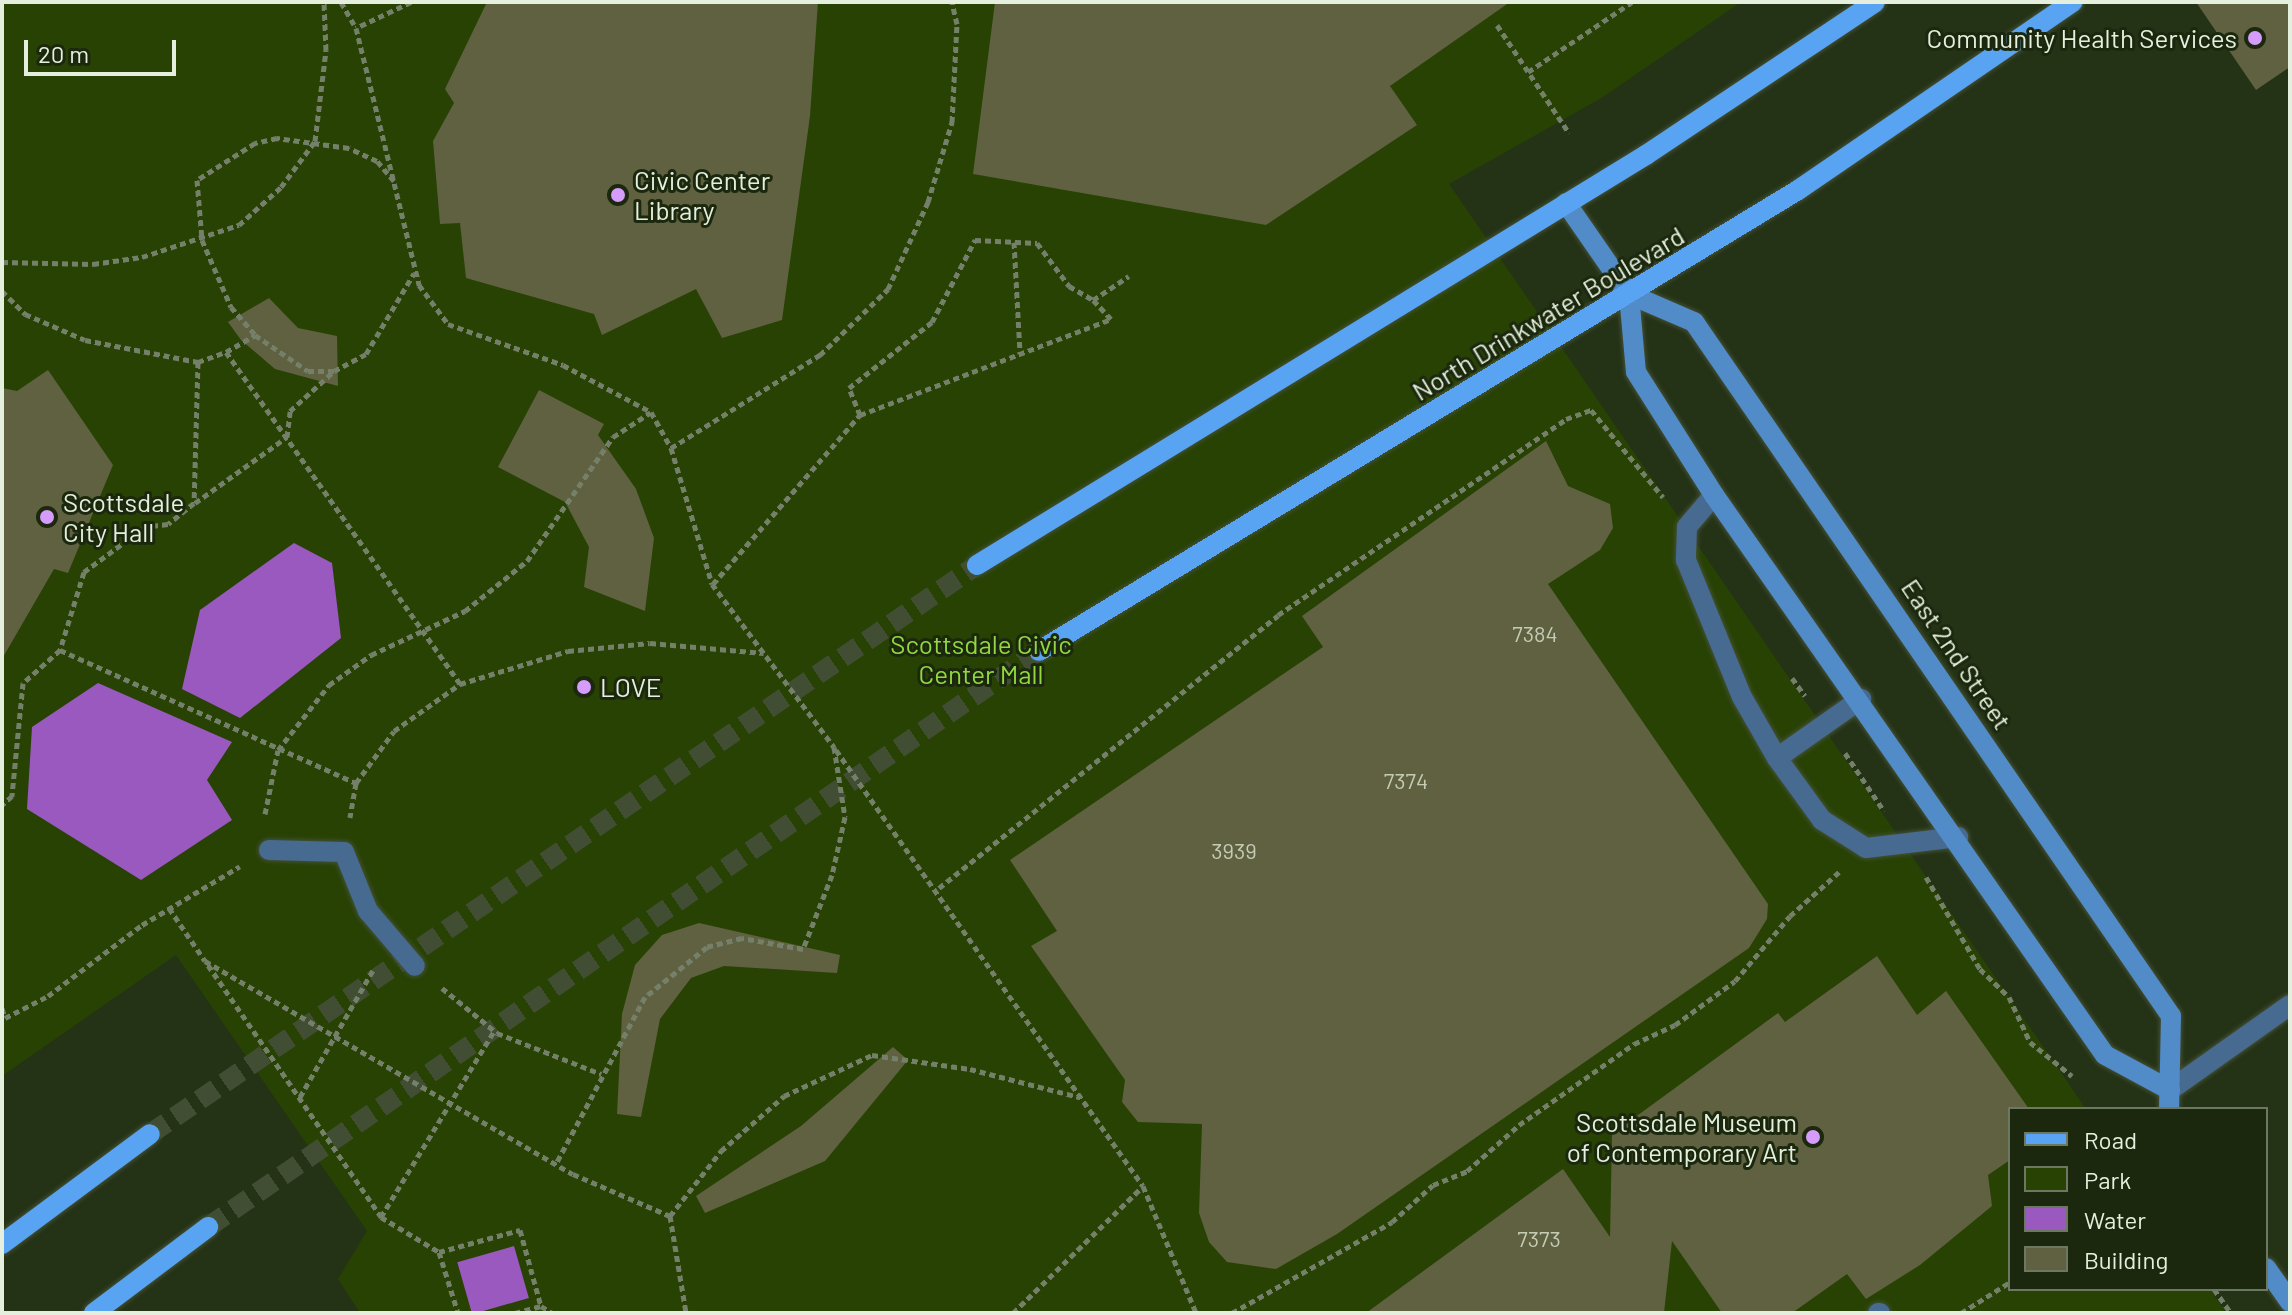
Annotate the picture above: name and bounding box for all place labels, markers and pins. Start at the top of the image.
place label: Community Health Services [1926,22,2237,54]
marker: Community Health Services [2244,27,2266,49]
place label: Civic Center Library [634,164,770,226]
marker: Civic Center Library [609,186,627,204]
place label: Scottsdale City Hall [63,486,184,548]
marker: Scottsdale City Hall [38,508,56,526]
place label: LOVE [600,671,661,703]
marker: LOVE [575,678,593,696]
place label: Scottsdale Museum of Contemporary Art [1567,1106,1797,1168]
marker: Scottsdale Museum of Contemporary Art [1804,1128,1822,1146]

